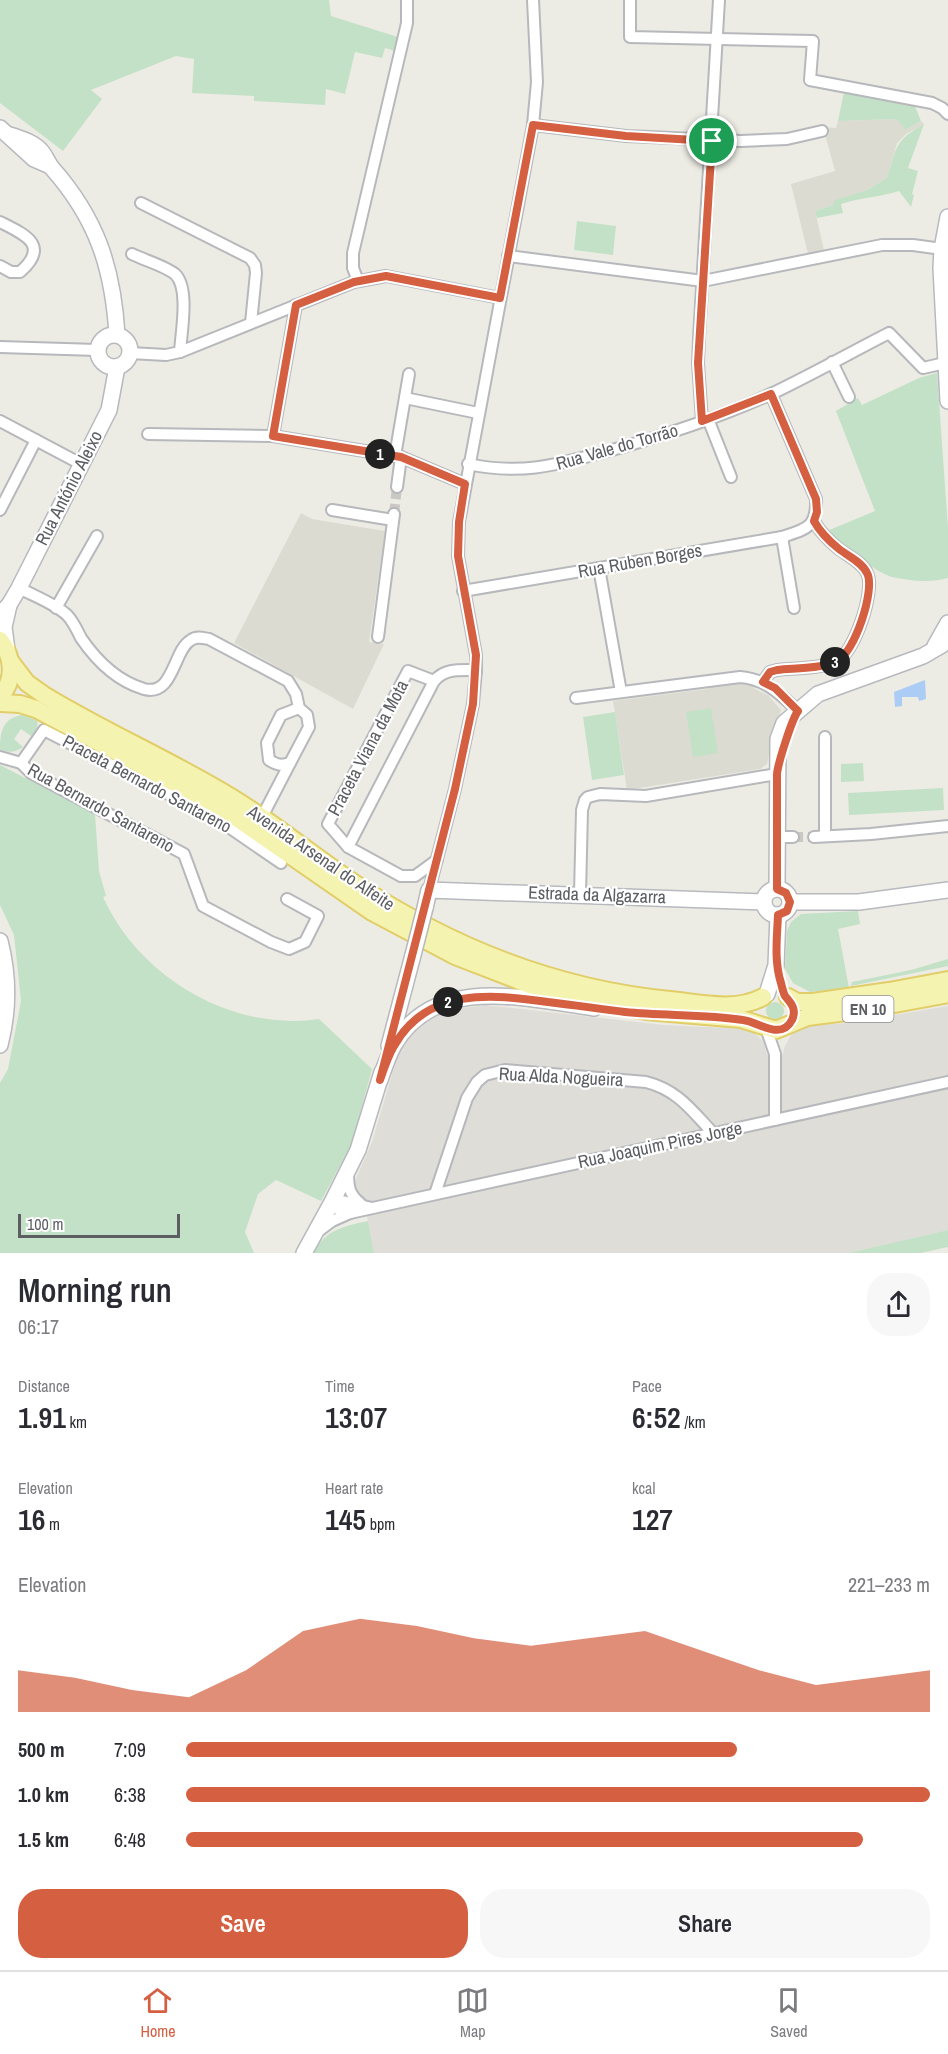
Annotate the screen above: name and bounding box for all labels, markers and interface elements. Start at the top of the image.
pin [686,115,737,166]
icon: arrive [695,124,728,157]
street label: Rua Vale do Torrão [553,417,681,476]
street label: Rua António Aleixo [29,426,108,549]
pin: 1 [365,439,395,469]
text: 1 [376,443,384,465]
street label: Rua Ruben Borges [576,537,704,584]
pin: 3 [820,647,850,677]
text: 3 [831,651,839,673]
street label: Praceta Viana da Mota [321,675,414,820]
street label: Praceta Bernardo Santareno [58,728,236,839]
street label: Rua Bernardo Santareno [23,757,179,858]
street label: Avenida Arsenal do Alfeite [242,798,400,916]
street label: Estrada da Algazarra [528,880,666,909]
pin: 2 [433,987,463,1017]
text: 2 [444,991,452,1013]
road number: EN 10 [842,996,894,1022]
street label: Rua Alda Nogueira [498,1061,624,1092]
street label: Rua Joaquim Pires Jorge [575,1115,744,1174]
scale bar [18,1211,180,1238]
text: 100 m [27,1213,63,1235]
text: Morning run [18,1268,172,1312]
button: share [867,1273,930,1336]
text: 06:17 [18,1313,59,1340]
text: Distance [18,1375,70,1397]
text: Time [325,1375,355,1397]
text: Pace [632,1375,662,1397]
text: 1.91 [18,1397,66,1437]
text: 13:07 [325,1397,387,1437]
text: 6:52 [632,1397,681,1437]
text: km [66,1411,87,1433]
text: /km [681,1411,706,1433]
text: Elevation [18,1477,73,1499]
text: Heart rate [325,1477,383,1499]
text: kcal [632,1477,655,1499]
text: 16 [18,1499,45,1539]
text: 145 [325,1499,366,1539]
text: 127 [632,1499,673,1539]
text: m [45,1513,60,1535]
text: bpm [366,1513,395,1535]
text: Elevation [18,1571,86,1598]
text: 221–233 m [848,1571,930,1598]
text: 500 m [18,1736,65,1763]
text: 7:09 [114,1736,146,1763]
text: 1.0 km [18,1781,69,1808]
text: 6:38 [114,1781,146,1808]
text: 1.5 km [18,1826,69,1853]
text: 6:48 [114,1826,146,1853]
button: Save [18,1889,468,1958]
button: Share [480,1889,930,1958]
tab: Home [140,1984,175,2042]
tab: Map [456,1984,489,2042]
tab: Saved [770,1984,808,2042]

